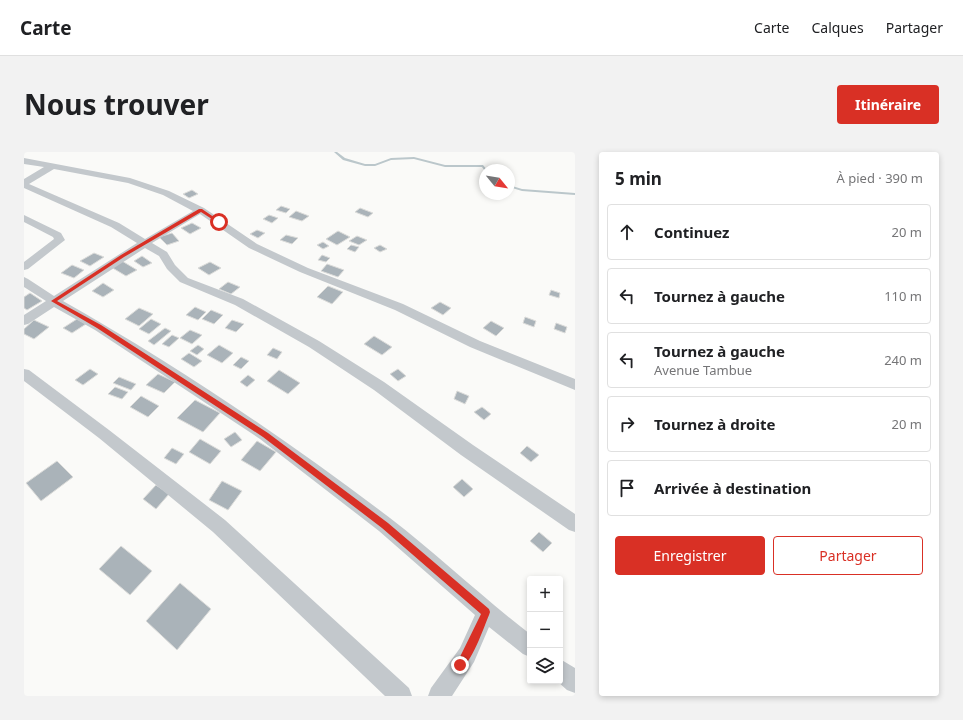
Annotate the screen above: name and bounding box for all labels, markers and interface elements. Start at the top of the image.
text: Carte [20,15,72,41]
text: Carte [754,18,790,37]
text: Calques [812,18,864,37]
text: Partager [886,18,943,37]
text: Nous trouver [24,85,209,123]
button: Itinéraire [837,85,939,124]
north arrow [479,164,515,200]
text: 5 min [615,167,662,190]
text: À pied · 390 m [837,169,923,187]
route start [210,213,228,231]
icon: ahead [616,221,638,243]
text: Continuez [654,222,729,242]
text: 20 m [892,223,922,241]
icon: left [616,285,638,307]
text: Tournez à gauche [654,286,785,306]
text: 110 m [884,287,922,305]
text: Tournez à gauche [654,341,785,361]
icon: left [616,349,638,371]
text: 240 m [884,351,922,369]
text: Avenue Tambue [654,361,752,379]
icon: right [616,413,638,435]
text: Tournez à droite [654,414,775,434]
text: 20 m [892,415,922,433]
icon: arrive [616,477,638,499]
text: Arrivée à destination [654,478,811,498]
button: Enregistrer [615,536,765,575]
button: Partager [773,536,923,575]
map controls [527,576,563,684]
button: + [527,576,563,612]
button: − [527,612,563,648]
button: layers [527,648,563,684]
route end [451,656,469,674]

